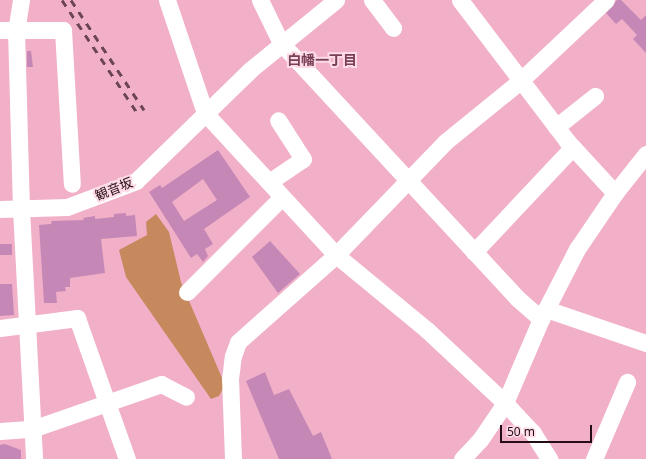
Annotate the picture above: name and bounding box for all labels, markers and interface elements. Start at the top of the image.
district label: 白幡一丁目 [287,52,357,68]
street label: 観音坂 [93,174,135,204]
scale bar [502,417,594,443]
text: 50 m [507,423,535,440]

